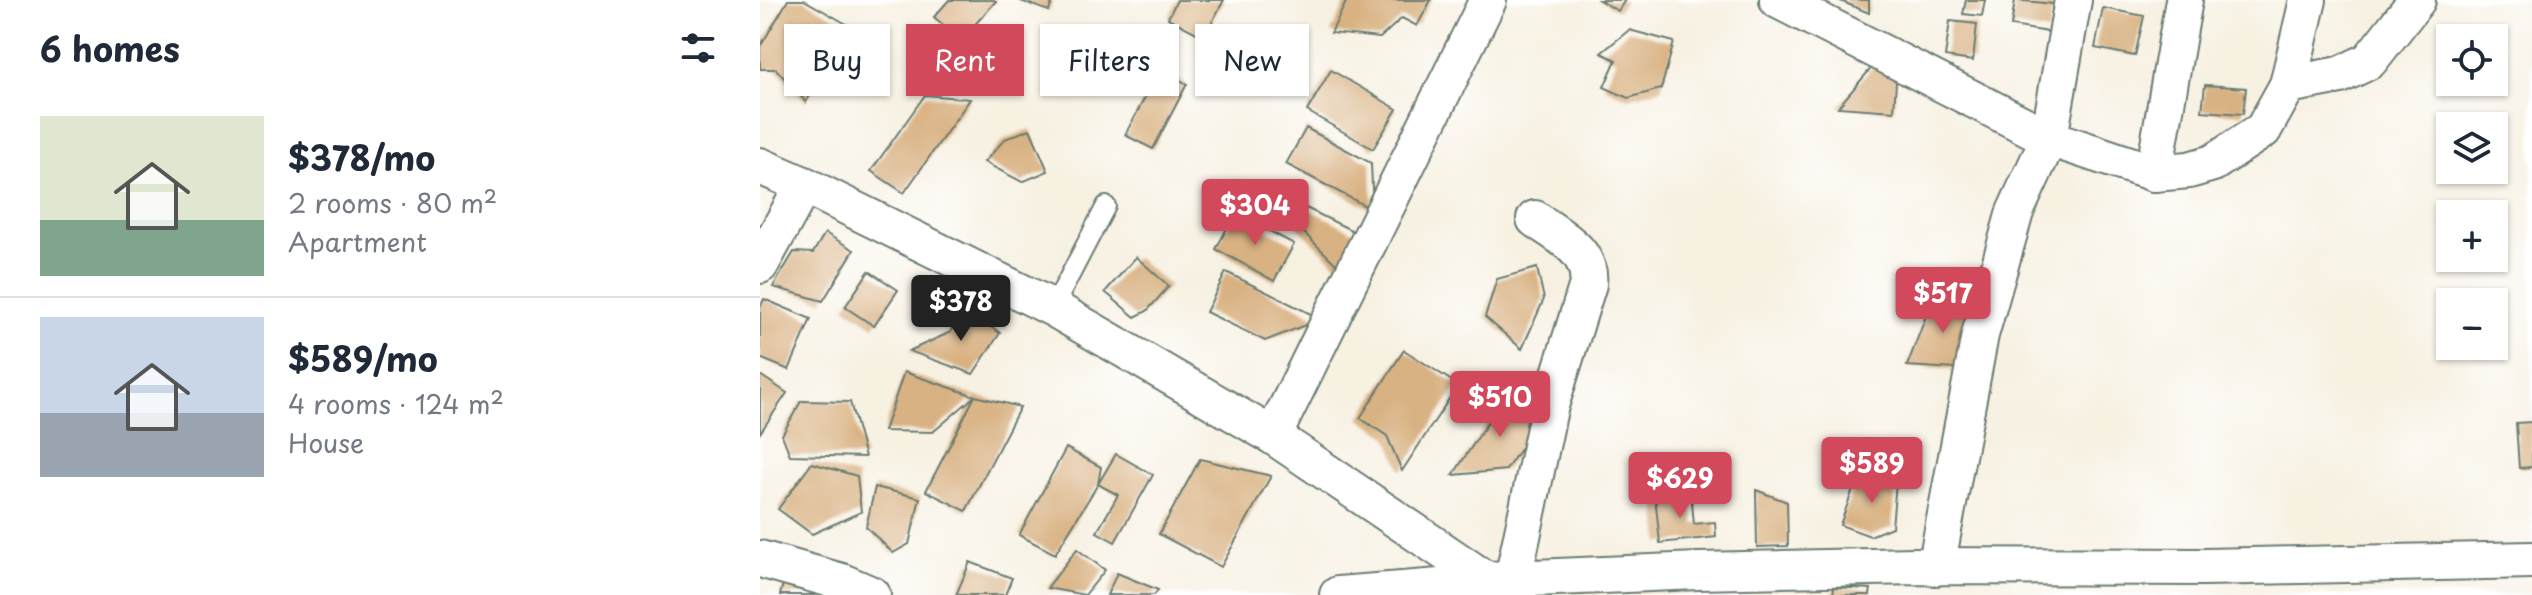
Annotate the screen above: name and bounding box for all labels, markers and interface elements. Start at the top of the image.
text: 6 homes [40,22,180,74]
chip: Buy [784,24,890,96]
chip: Rent [906,24,1024,96]
chip: Filters [1040,24,1179,96]
chip: New [1195,24,1309,96]
map controls [2436,24,2508,360]
button: locate [2436,24,2508,96]
icon: filters [676,26,720,70]
button: layers [2436,112,2508,184]
text: $378/mo [288,131,435,183]
icon: home [104,148,200,244]
pin: $304 [1208,179,1302,247]
text: 2 rooms · 80 m² [288,183,497,222]
text: $304 [1220,185,1290,224]
button: + [2436,200,2508,272]
text: Apartment [288,222,427,261]
pin: $517 [1896,267,1990,335]
text: $517 [1914,273,1972,312]
pin: $378 [914,275,1008,343]
text: $378 [929,281,993,320]
button: − [2436,288,2508,360]
text: $589/mo [288,332,438,384]
icon: home [104,349,200,445]
pin: $510 [1453,371,1547,439]
text: $510 [1468,377,1532,416]
text: 4 rooms · 124 m² [288,384,504,423]
text: House [288,423,364,462]
pin: $589 [1825,437,1919,505]
text: $589 [1839,443,1905,482]
pin: $629 [1633,452,1727,520]
text: $629 [1647,458,1713,497]

